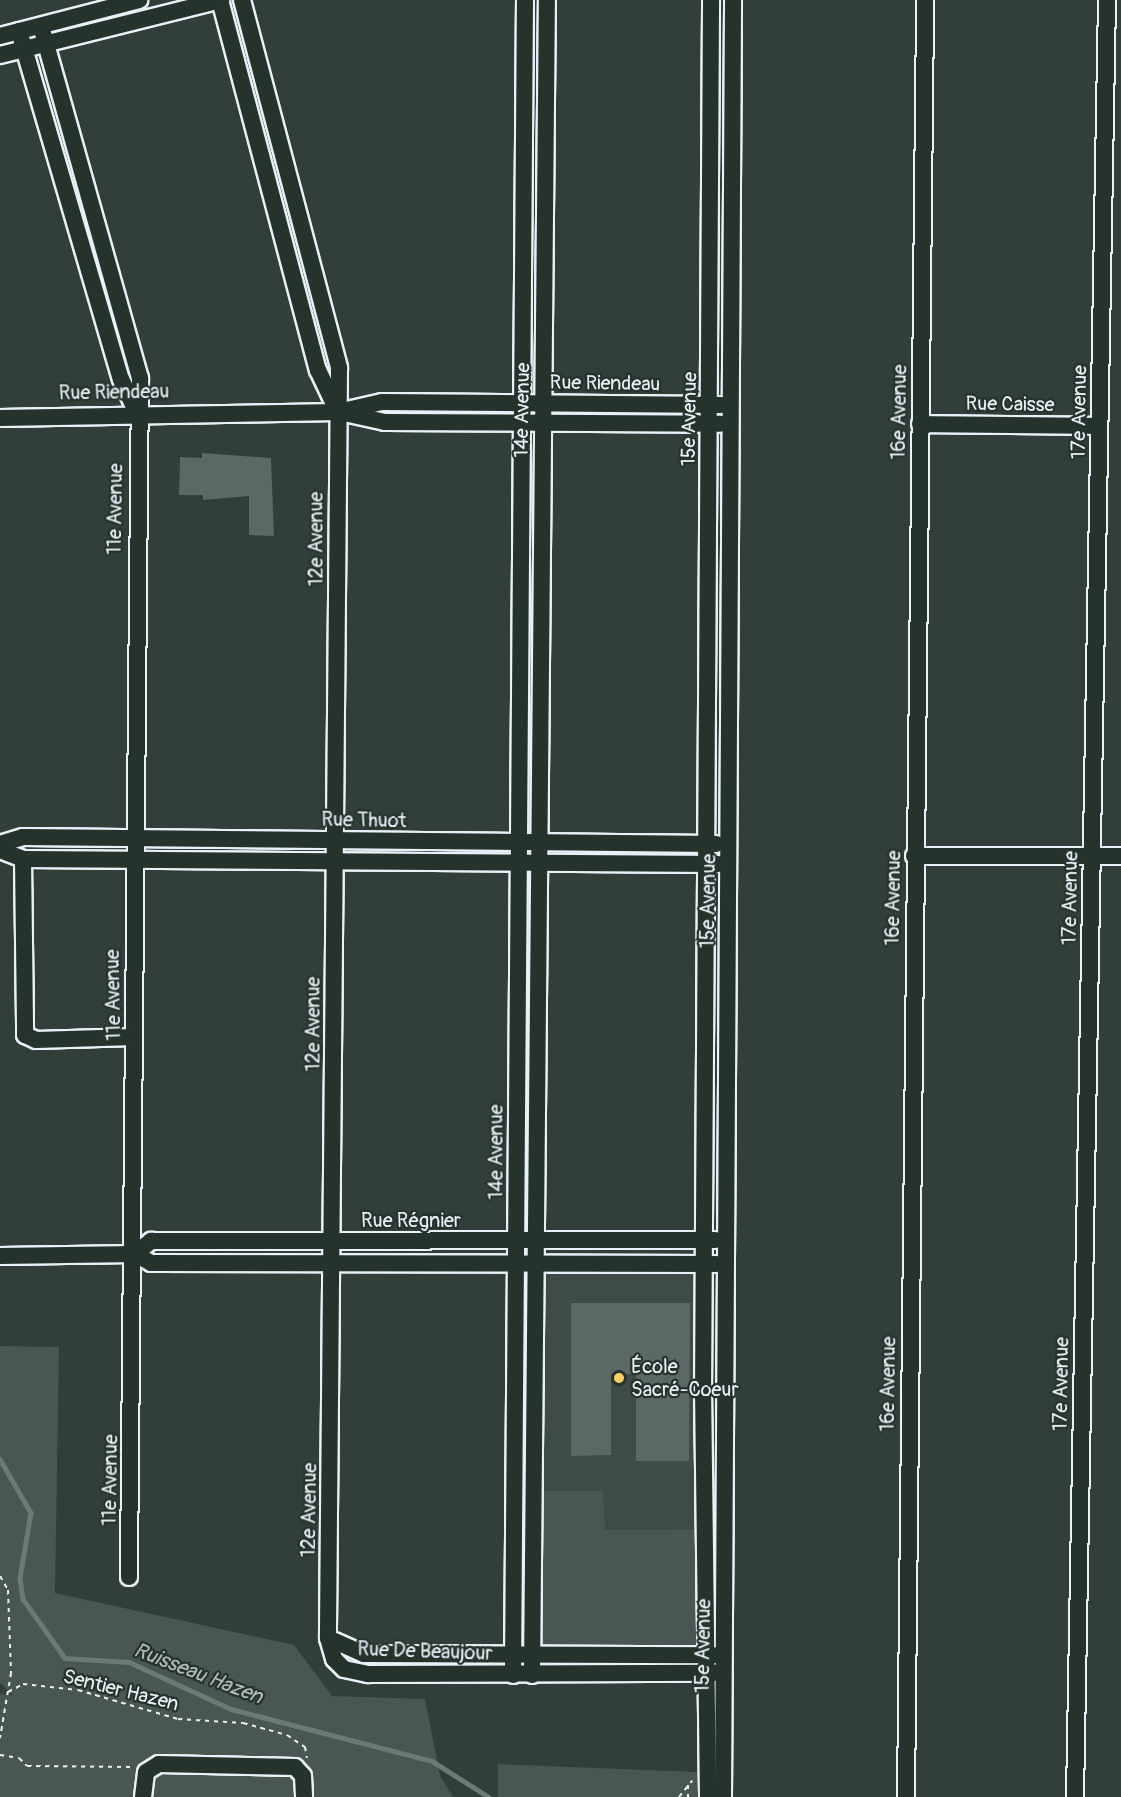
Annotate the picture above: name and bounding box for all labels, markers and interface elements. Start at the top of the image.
street label: 14e Avenue [509,362,535,458]
street label: 16e Avenue [886,364,912,460]
street label: 17e Avenue [1066,365,1092,459]
street label: Rue Riendeau [550,370,660,396]
street label: 15e Avenue [676,372,702,466]
street label: Rue Riendeau [59,379,169,405]
street label: Rue Caisse [965,391,1055,417]
street label: 11e Avenue [102,463,128,555]
street label: 12e Avenue [304,492,328,586]
street label: Rue Thuot [321,807,407,833]
street label: 16e Avenue [880,850,906,946]
street label: 17e Avenue [1057,851,1083,945]
street label: 15e Avenue [695,854,721,948]
street label: 11e Avenue [100,949,126,1041]
street label: 12e Avenue [301,977,325,1071]
street label: 14e Avenue [484,1104,508,1200]
street label: Rue Régnier [361,1208,461,1232]
street label: 16e Avenue [875,1336,901,1432]
street label: 17e Avenue [1048,1337,1074,1431]
place label: École Sacré-Coeur [631,1354,739,1401]
marker: École Sacré-Coeur [612,1371,626,1385]
street label: 11e Avenue [97,1434,123,1526]
street label: 12e Avenue [296,1462,322,1558]
street label: 15e Avenue [690,1599,716,1693]
street label: Rue De Beaujour [357,1637,493,1665]
water label: Ruisseau Hazen [130,1638,266,1710]
street label: Sentier Hazen [61,1664,181,1716]

